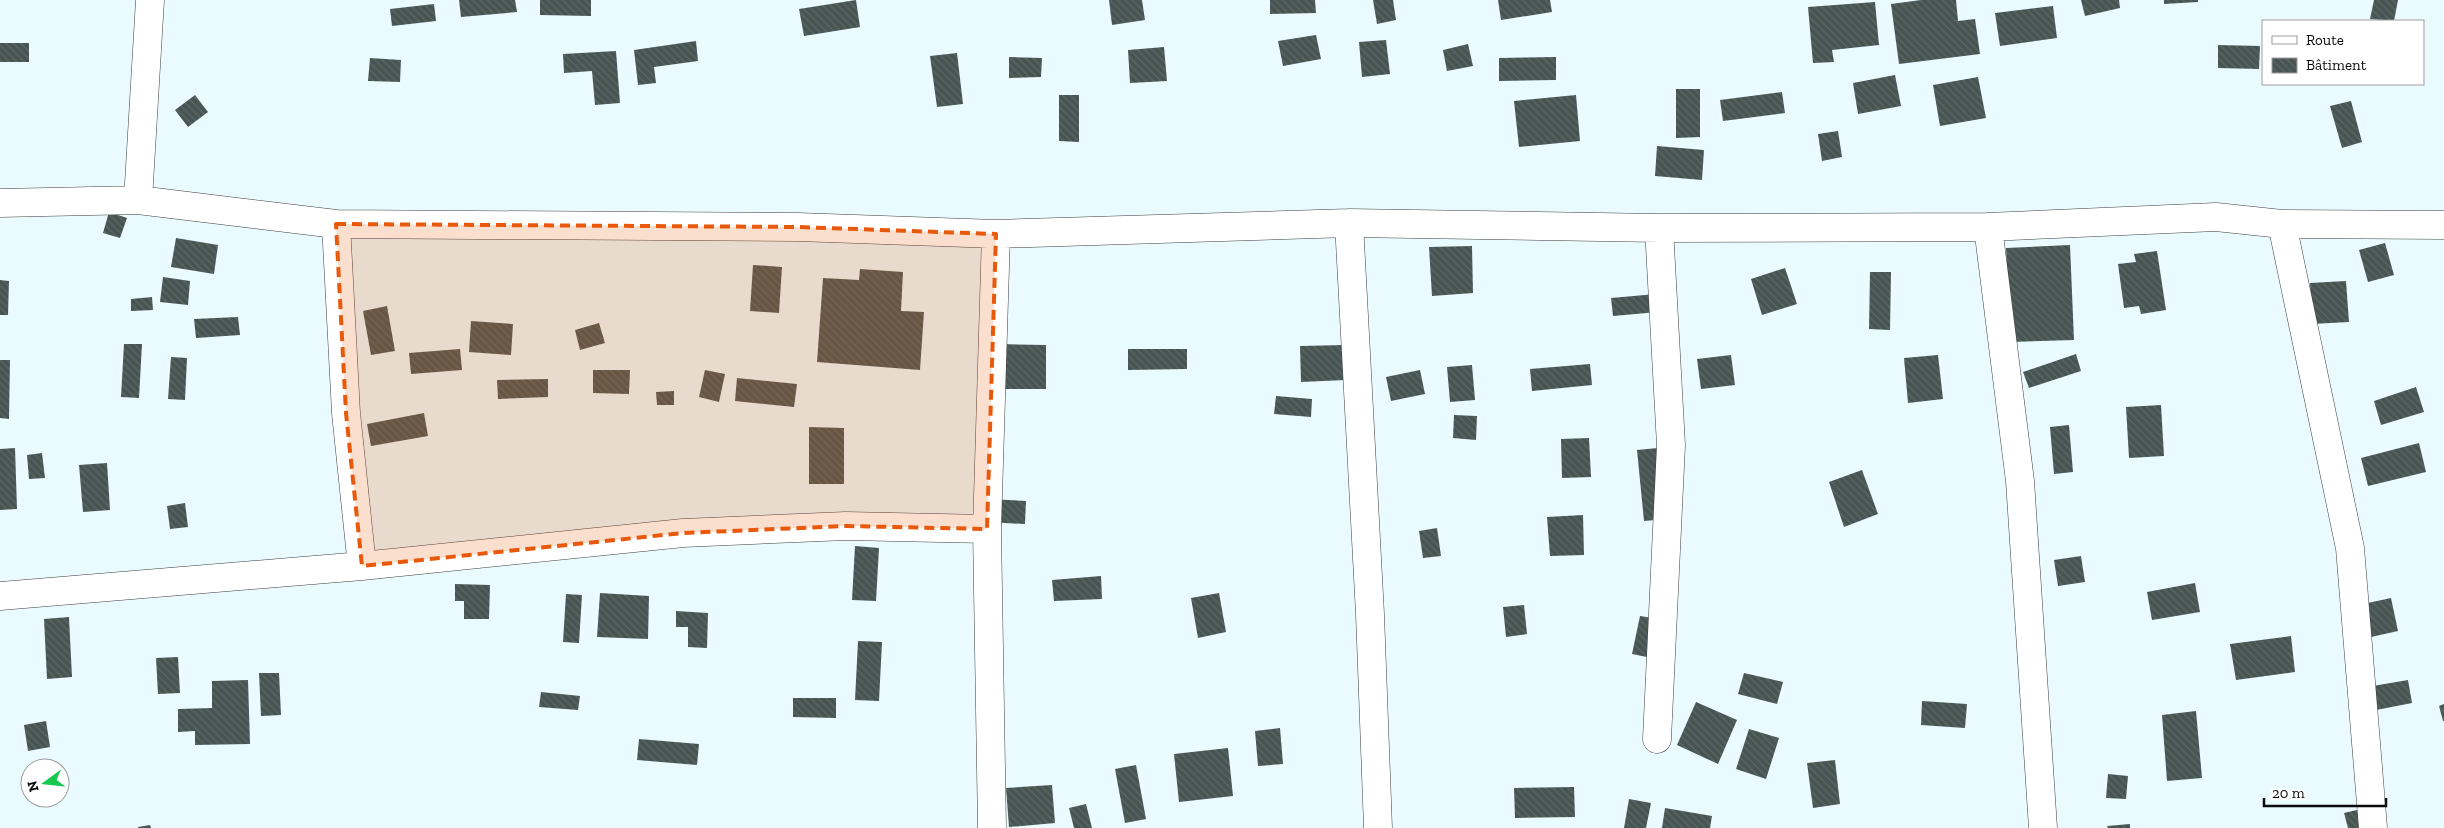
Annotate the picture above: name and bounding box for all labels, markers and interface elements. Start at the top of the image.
legend [2262,20,2424,85]
text: Route [2306,31,2344,49]
text: Bâtiment [2306,56,2367,74]
north arrow [20,758,70,808]
scale bar [2264,776,2386,808]
text: N [23,779,43,794]
text: 20 m [2272,784,2305,802]

